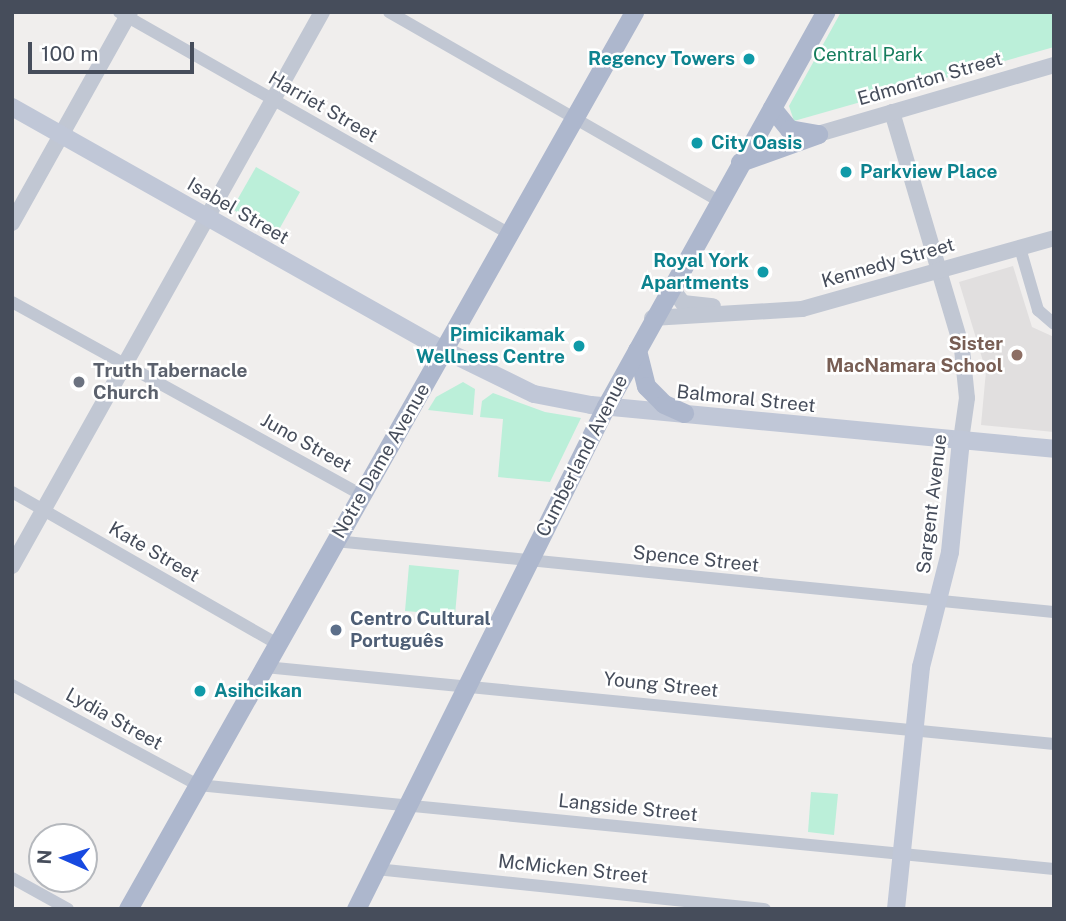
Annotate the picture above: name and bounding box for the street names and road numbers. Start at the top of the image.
street label: Edmonton Street [855,47,1005,111]
street label: Harriet Street [264,67,382,147]
street label: Isabel Street [183,173,293,249]
street label: Kennedy Street [819,233,957,293]
street label: Cumberland Avenue [531,371,633,541]
street label: Notre Dame Avenue [327,379,435,543]
street label: Balmoral Street [675,380,817,418]
street label: Juno Street [257,409,355,477]
street label: Sargent Avenue [912,433,952,575]
street label: Kate Street [105,517,203,587]
street label: Spence Street [632,541,760,577]
street label: Young Street [603,668,719,702]
street label: Lydia Street [62,683,166,755]
street label: Langside Street [557,789,699,827]
street label: McMicken Street [497,850,649,888]

